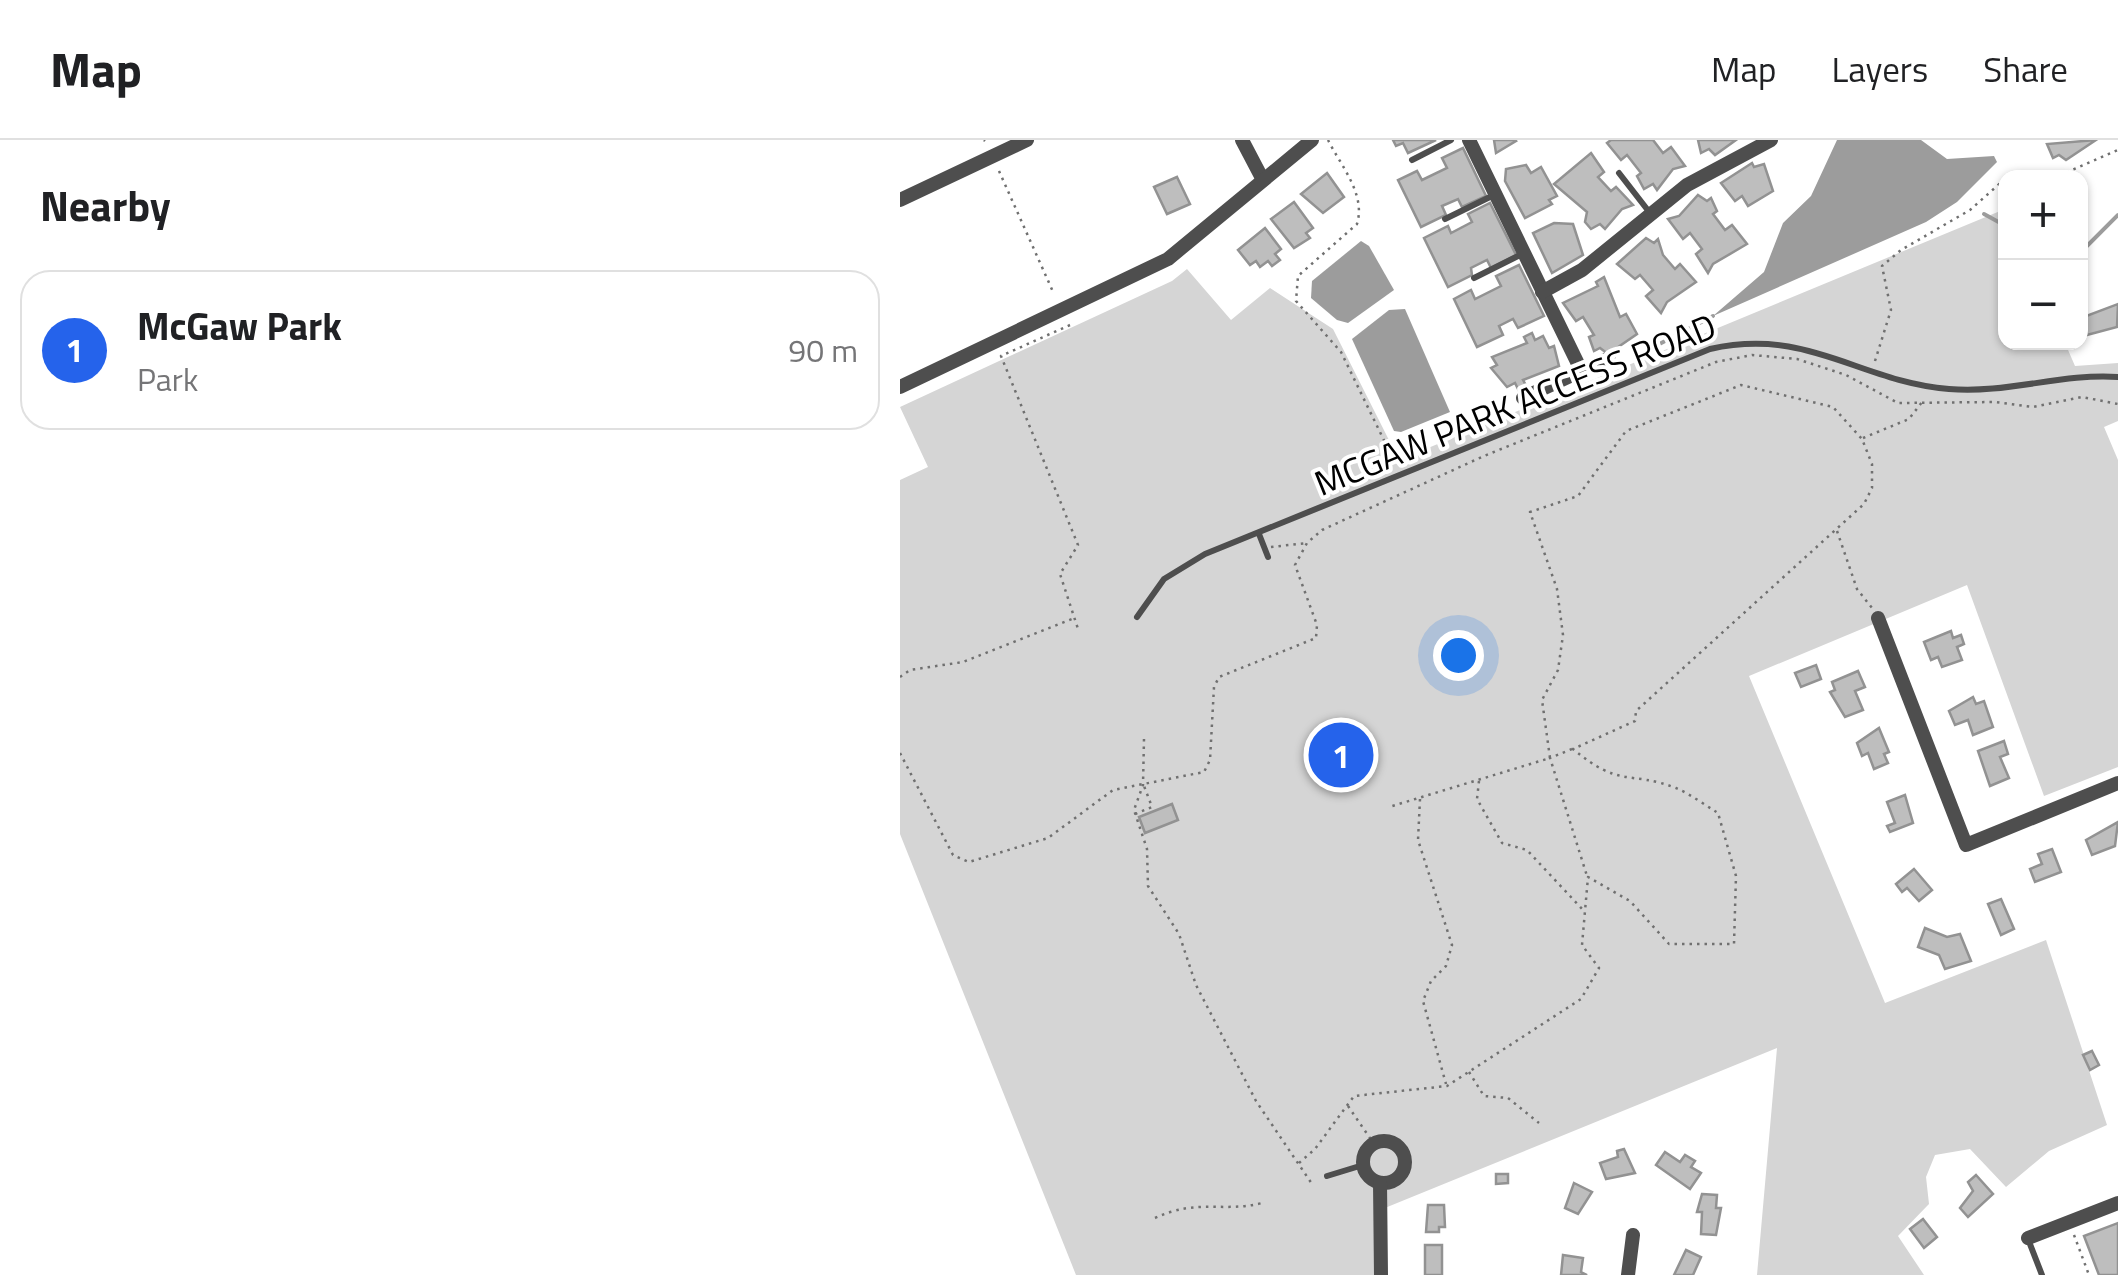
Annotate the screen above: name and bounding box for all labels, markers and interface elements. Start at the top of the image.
text: Map [50,33,142,106]
text: Map [1711,42,1776,96]
text: Layers [1831,42,1928,96]
text: Share [1983,42,2068,96]
map controls [1998,170,2088,350]
button: + [1998,170,2088,260]
text: Nearby [40,173,171,237]
button: − [1998,260,2088,350]
text: McGaw Park [137,297,342,355]
street label: MCGAW PARK ACCESS ROAD [1306,299,1724,509]
text: 1 [66,326,83,374]
text: 90 m [788,326,858,374]
text: Park [137,355,198,403]
your location [1433,630,1484,681]
pin: 1 [1308,718,1374,792]

